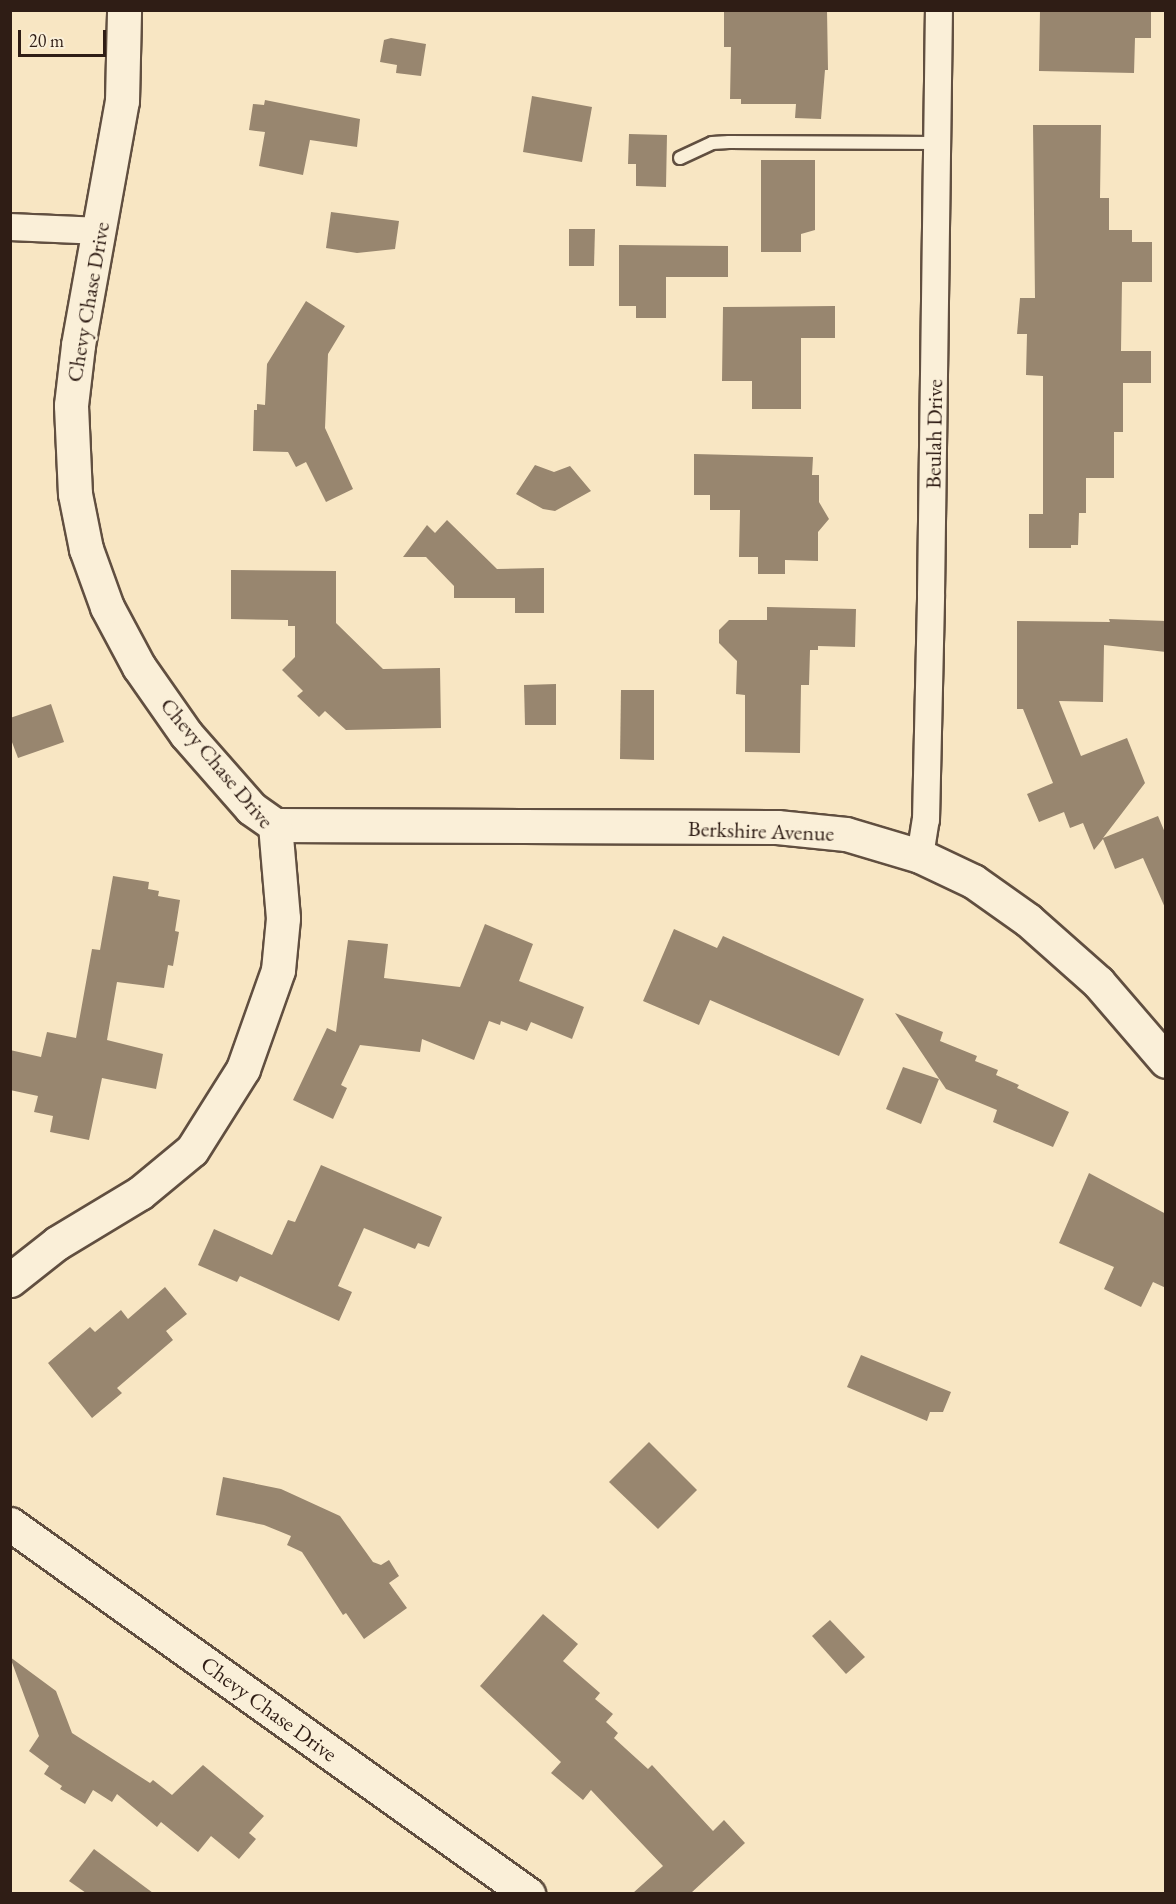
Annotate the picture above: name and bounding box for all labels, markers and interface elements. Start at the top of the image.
scale bar [21,18,110,56]
text: 20 m [29,29,64,52]
street label: Chevy Chase Drive [61,220,115,384]
street label: Beulah Drive [920,379,948,489]
street label: Chevy Chase Drive [155,692,279,834]
street label: Berkshire Avenue [687,815,835,847]
street label: Chevy Chase Drive [196,1651,342,1767]

